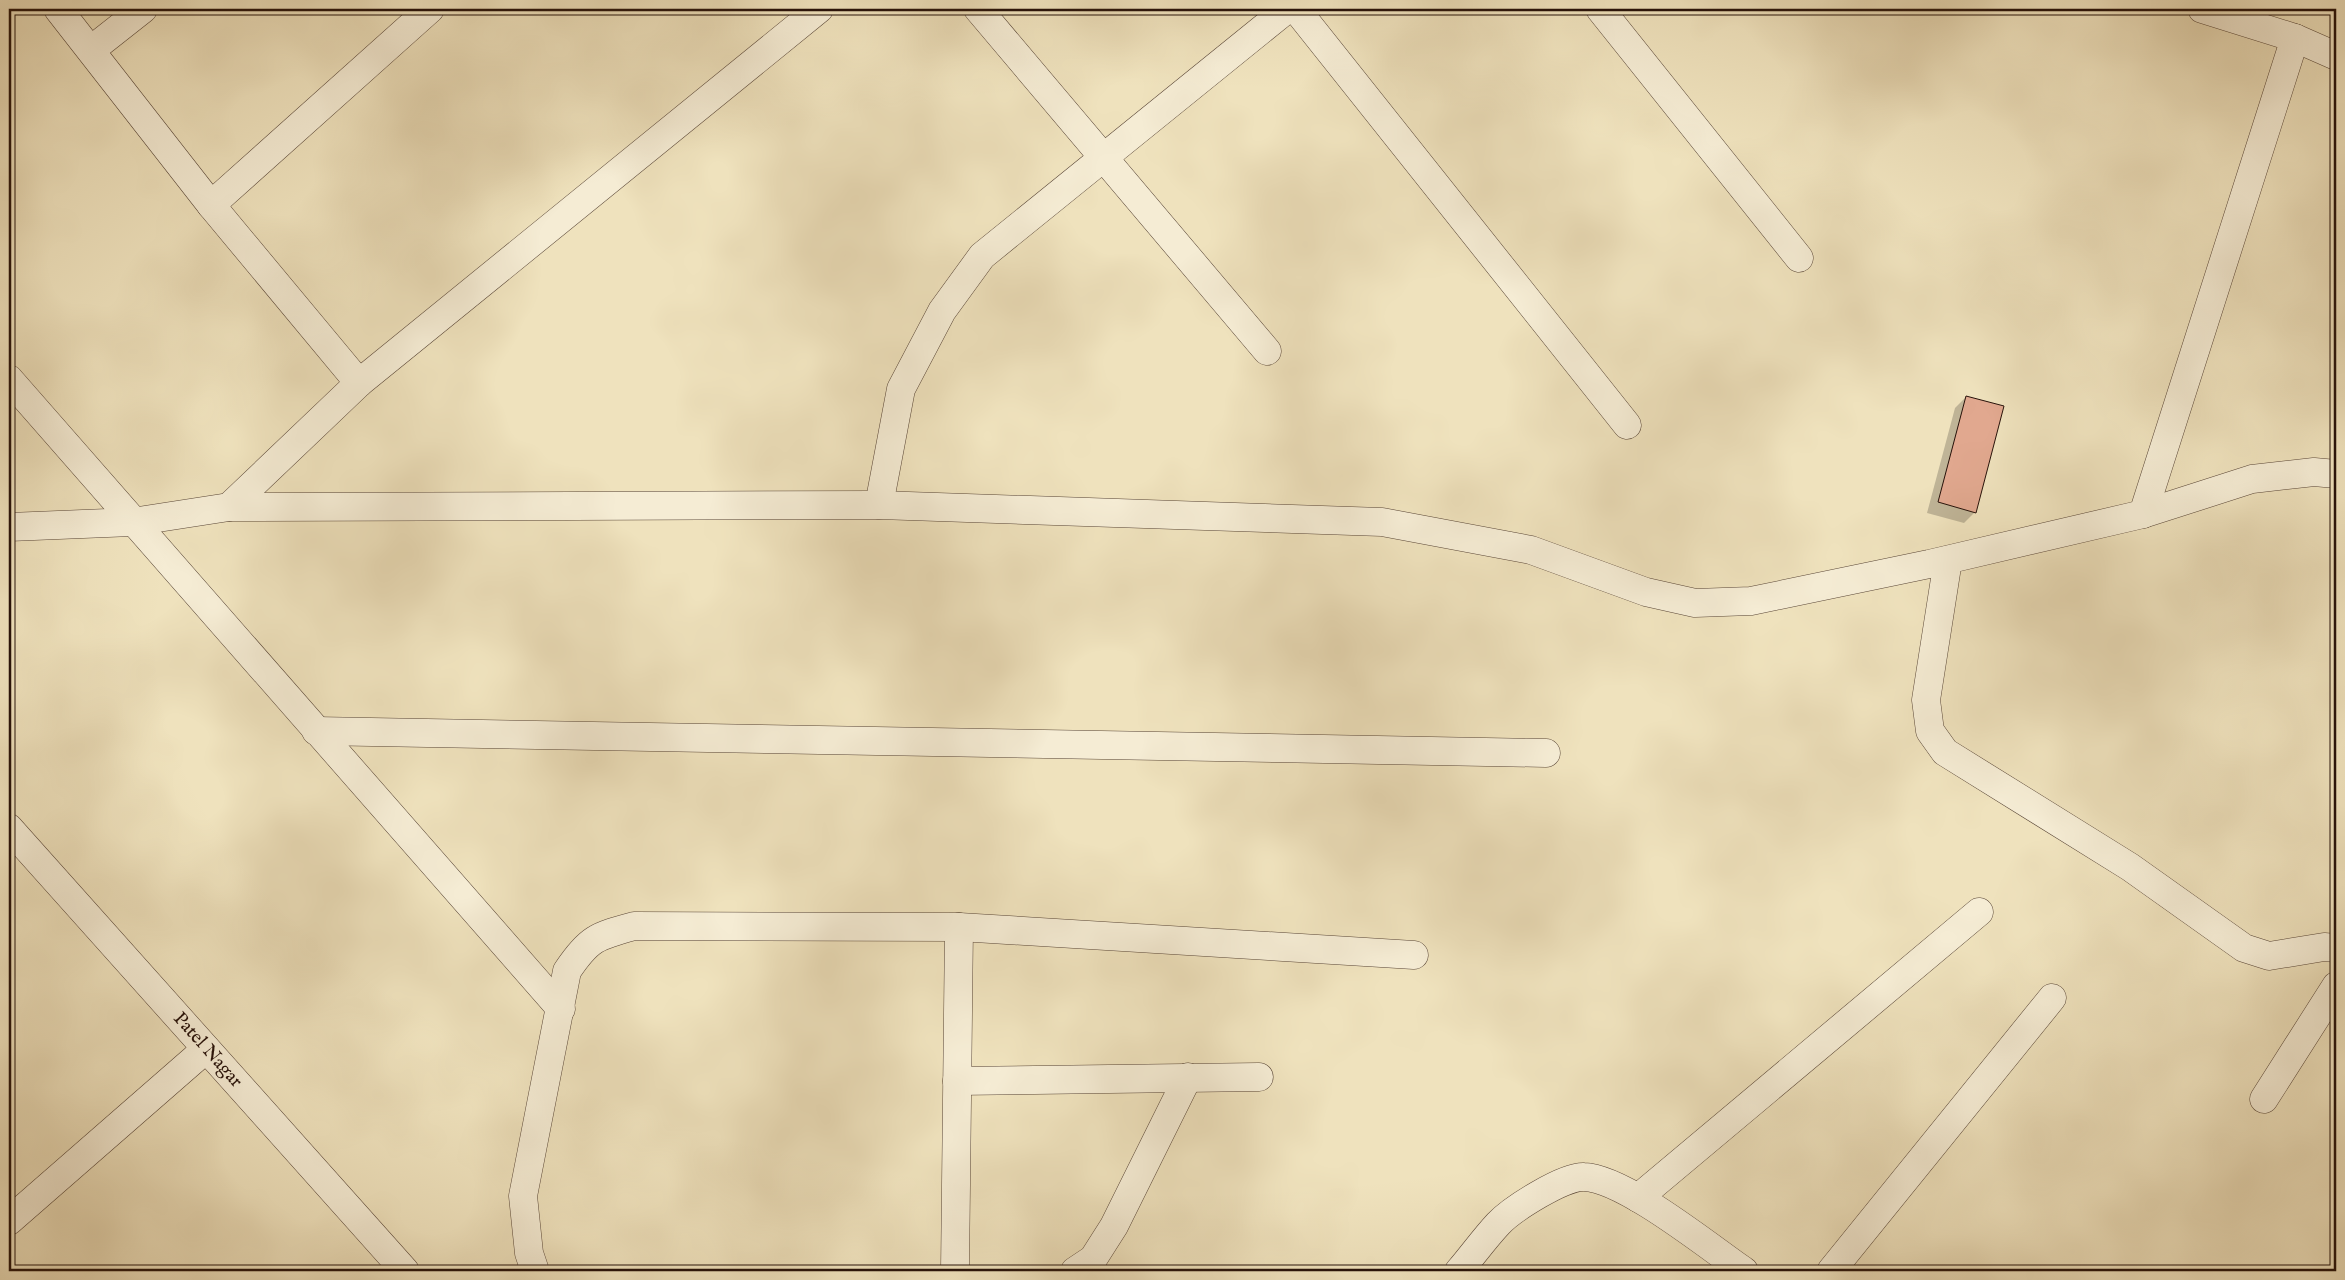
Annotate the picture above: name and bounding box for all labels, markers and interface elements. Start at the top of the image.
street label: Patel Nagar [168,1007,248,1093]

